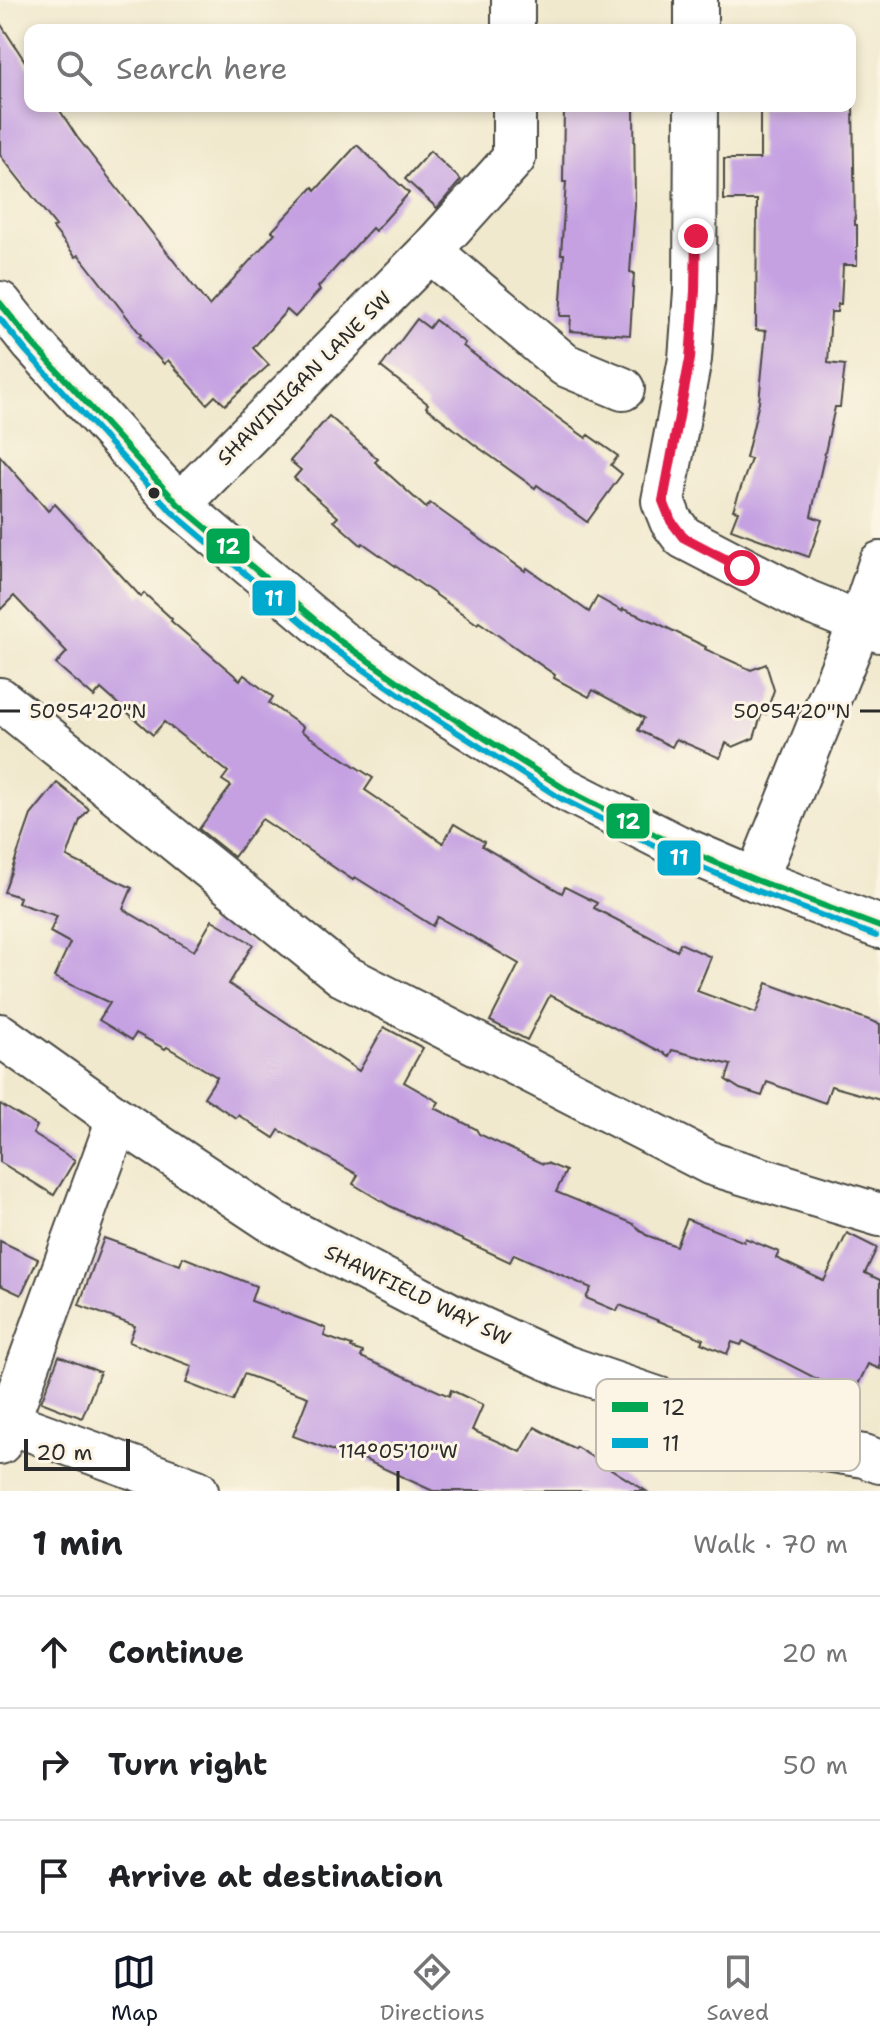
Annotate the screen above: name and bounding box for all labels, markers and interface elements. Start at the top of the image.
search box [24,24,856,112]
icon: search [52,46,96,90]
text: Search here [116,48,287,89]
route end [678,218,714,254]
street label: SHAWINIGAN LANE SW [211,285,397,471]
unlabelled marker [146,485,162,501]
line badge: 12 [205,527,251,565]
text: 12 [216,532,240,561]
route start [724,550,760,586]
line badge: 11 [251,579,297,617]
text: 11 [264,584,284,613]
text: 50°54'20"N [29,698,147,724]
text: 50°54'20"N [733,698,851,724]
line badge: 12 [605,802,651,840]
text: 12 [616,807,640,836]
line badge: 11 [656,839,702,877]
text: 11 [669,843,689,872]
street label: SHAWFIELD WAY SW [321,1239,515,1351]
legend [596,1379,860,1471]
text: 12 [662,1393,685,1422]
text: 11 [662,1429,680,1458]
scale bar [24,1435,130,1471]
text: 20 m [36,1438,93,1467]
text: 114°05'10"W [338,1438,458,1464]
text: 1 min [32,1520,123,1566]
text: Walk · 70 m [693,1526,848,1561]
icon: ahead [32,1630,76,1674]
text: Continue [108,1632,244,1673]
text: 20 m [781,1635,848,1670]
icon: right [32,1742,76,1786]
text: Turn right [108,1744,267,1785]
text: 50 m [783,1747,848,1782]
icon: arrive [32,1854,76,1898]
text: Arrive at destination [108,1856,443,1897]
tab: Map [111,1950,158,2027]
tab: Directions [380,1950,485,2027]
tab: Saved [707,1950,769,2027]

